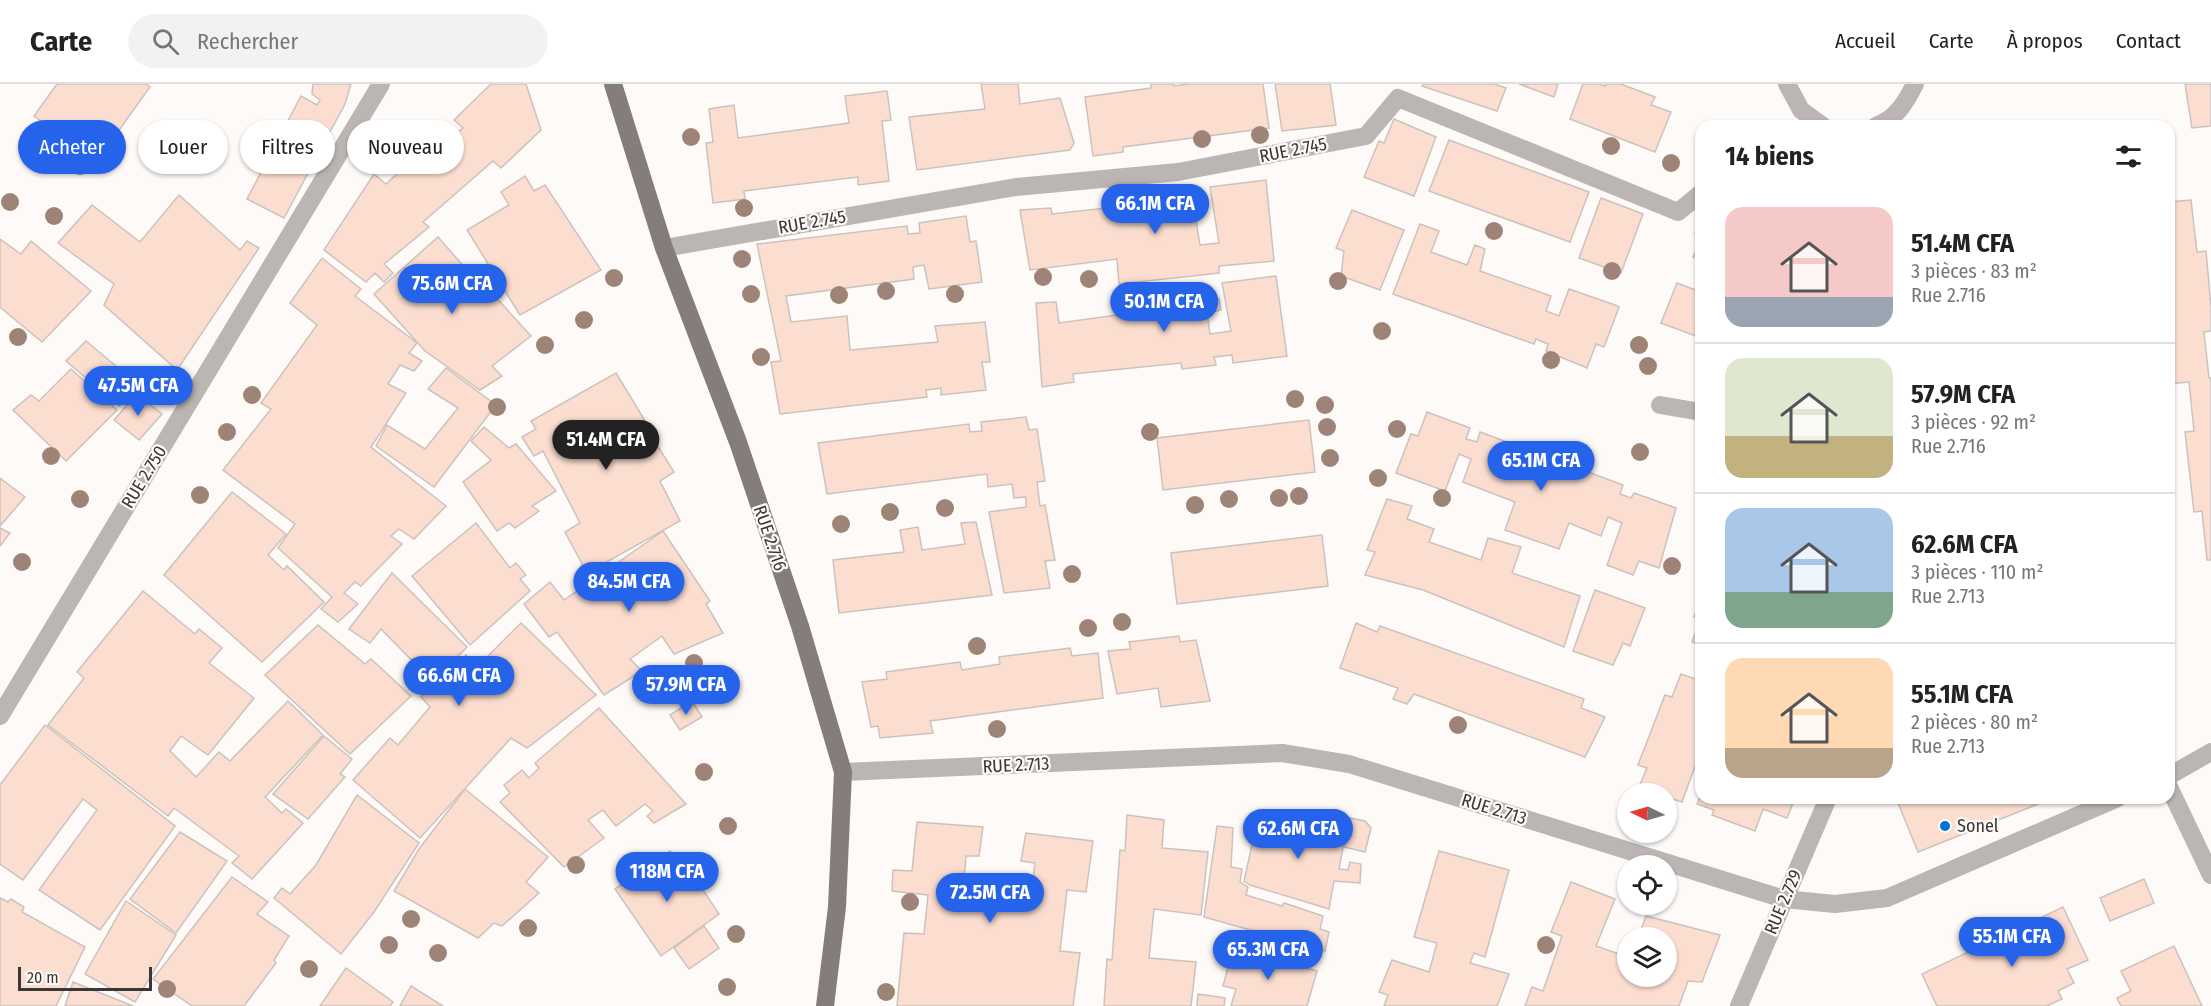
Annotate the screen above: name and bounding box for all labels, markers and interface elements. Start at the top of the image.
search box [128,14,548,68]
text: Carte [30,25,92,58]
icon: search [149,25,182,58]
text: Rechercher [197,28,298,55]
text: Accueil [1835,28,1896,54]
text: Carte [1929,28,1974,54]
text: À propos [2007,28,2083,54]
text: Contact [2116,28,2181,54]
chip: Acheter [18,120,126,174]
chip: Louer [138,120,228,174]
chip: Filtres [240,120,335,174]
chip: Nouveau [347,120,464,174]
street label: RUE 2.745 [1257,133,1329,167]
icon: filters [2112,140,2145,173]
text: 14 biens [1725,141,1814,172]
pin: 66.1M CFA [1086,184,1224,235]
text: 66.1M CFA [1115,191,1195,215]
street label: RUE 2.745 [777,205,847,239]
text: 51.4M CFA [1911,228,2014,259]
icon: home [1773,231,1845,303]
text: 3 pièces · 83 m² [1911,259,2037,283]
pin: 75.6M CFA [383,264,521,315]
text: 75.6M CFA [412,271,492,295]
pin: 50.1M CFA [1095,282,1233,333]
text: Rue 2.716 [1911,283,1986,307]
text: 50.1M CFA [1124,289,1204,313]
pin: 47.5M CFA [69,366,207,417]
text: 47.5M CFA [98,373,178,397]
text: 57.9M CFA [1911,379,2015,410]
icon: home [1773,382,1845,454]
text: 3 pièces · 92 m² [1911,410,2036,434]
pin: 51.4M CFA [537,420,675,471]
text: 51.4M CFA [566,427,646,451]
text: Rue 2.716 [1911,434,1986,458]
pin: 65.1M CFA [1472,441,1610,492]
street label: RUE 2.750 [117,442,171,512]
text: 65.1M CFA [1502,448,1580,472]
street label: RUE 2.716 [749,502,791,574]
text: 62.6M CFA [1911,529,2018,560]
icon: home [1773,532,1845,604]
text: 3 pièces · 110 m² [1911,560,2043,584]
pin: 84.5M CFA [560,562,698,613]
text: 84.5M CFA [587,569,671,593]
text: Rue 2.713 [1911,584,1985,608]
pin: 66.6M CFA [390,656,528,707]
text: 66.6M CFA [417,663,501,687]
pin: 57.9M CFA [617,665,755,716]
text: 57.9M CFA [646,672,726,696]
text: 55.1M CFA [1911,679,2013,710]
icon: home [1773,682,1845,754]
text: 2 pièces · 80 m² [1911,710,2038,734]
text: Rue 2.713 [1911,734,1985,758]
street label: RUE 2.713 [982,752,1050,778]
north arrow [1617,783,1677,843]
map controls [1617,783,1677,987]
street label: RUE 2.713 [1459,789,1529,829]
pin: 62.6M CFA [1229,809,1367,860]
place label: Sonel [1957,815,1999,837]
text: 62.6M CFA [1257,816,1339,840]
marker: Sonel [1938,819,1952,833]
pin: 118M CFA [605,852,729,903]
button: locate [1617,855,1677,915]
text: 118M CFA [630,859,704,883]
street label: RUE 2.729 [1760,866,1806,938]
pin: 72.5M CFA [921,873,1059,924]
text: 72.5M CFA [950,880,1030,904]
pin: 55.1M CFA [1943,917,2081,968]
text: 55.1M CFA [1973,924,2051,948]
button: layers [1617,927,1677,987]
pin: 65.3M CFA [1199,930,1337,981]
text: 65.3M CFA [1227,937,1309,961]
scale bar [18,964,152,992]
text: 20 m [27,968,58,987]

